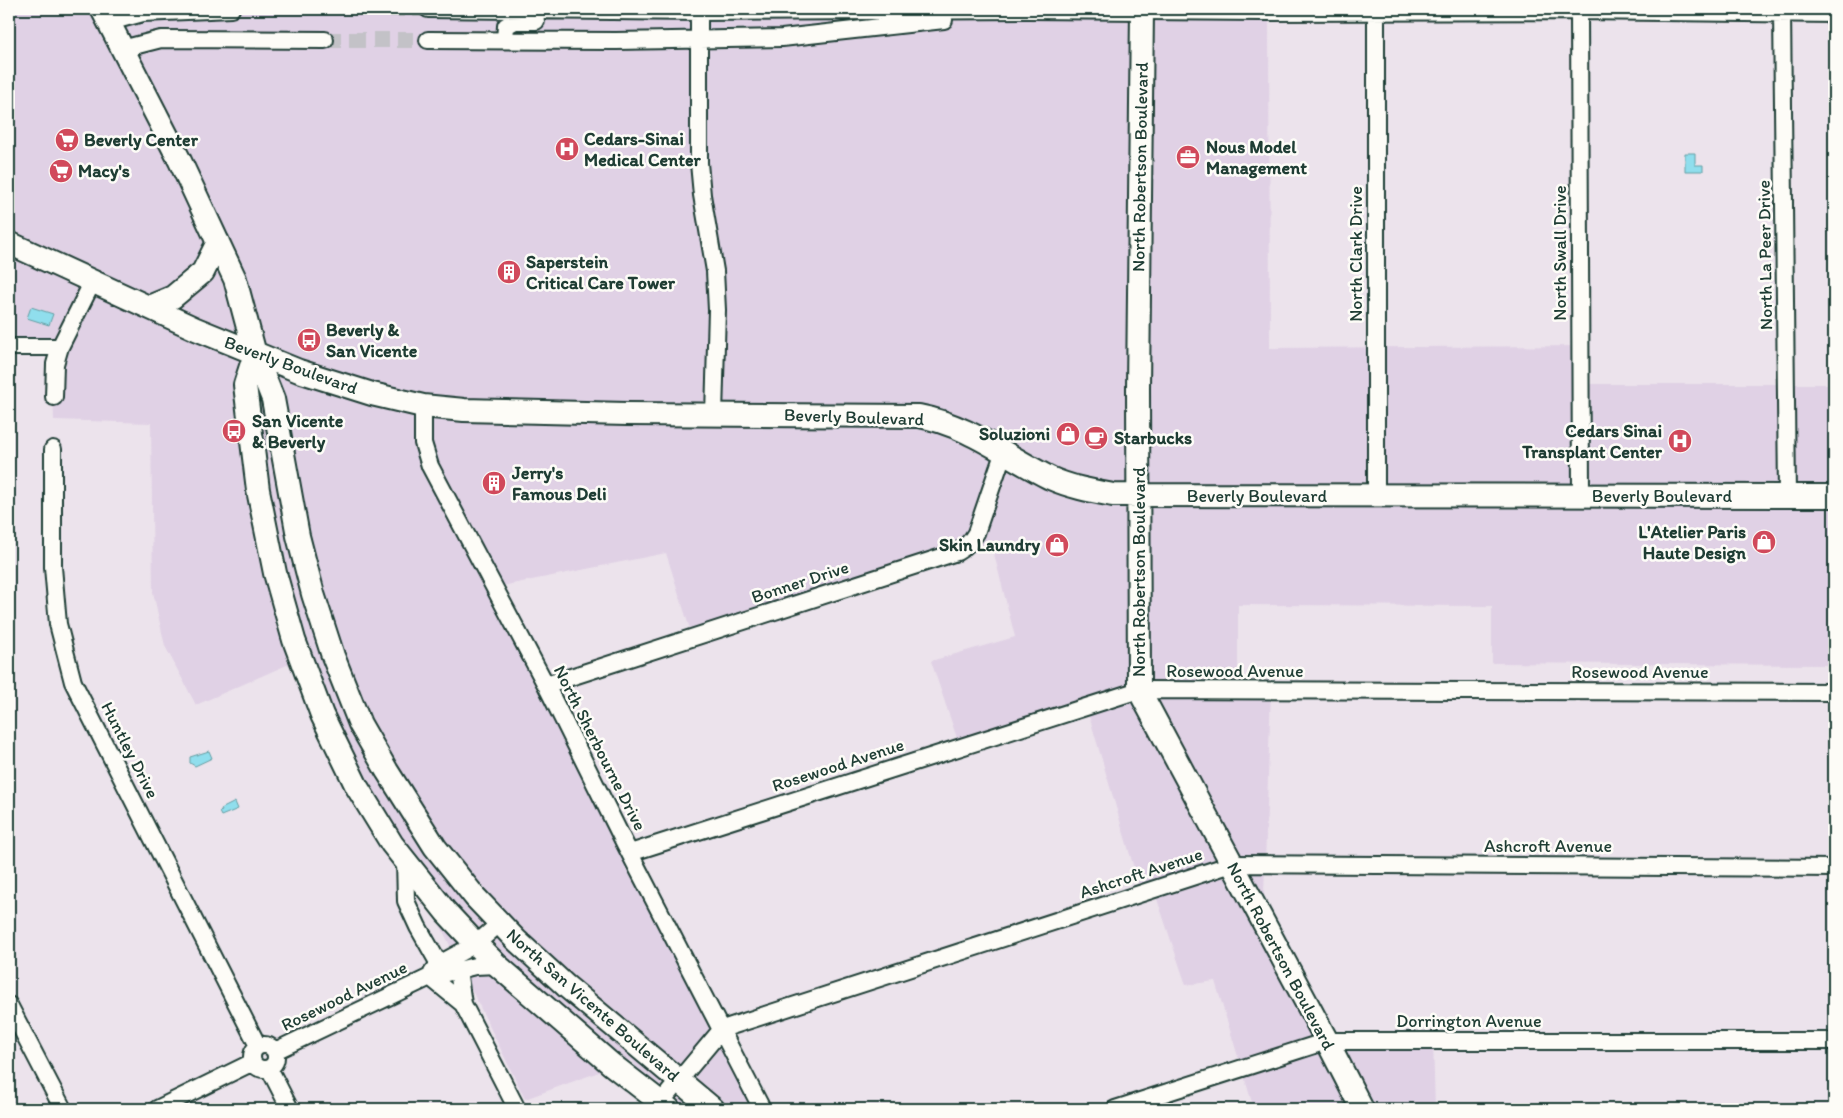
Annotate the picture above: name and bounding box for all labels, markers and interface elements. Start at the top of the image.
street label: North Robertson Boulevard [1127,62,1153,272]
supermarket icon: Beverly Center [54,127,80,153]
place label: Cedars-Sinai Medical Center [584,128,702,171]
place label: Beverly Center [84,129,199,151]
hospital icon: Cedars-Sinai Medical Center [554,136,580,162]
place label: Nous Model Management [1206,136,1307,179]
office icon: Nous Model Management [1175,144,1201,170]
supermarket icon: Macy's [48,158,74,184]
place label: Macy's [78,160,130,182]
street label: North La Peer Drive [1753,180,1777,330]
street label: North Swall Drive [1549,185,1571,321]
street label: North Clark Drive [1345,186,1367,322]
place label: Saperstein Critical Care Tower [526,251,676,294]
building icon: Saperstein Critical Care Tower [496,259,522,285]
place label: Beverly & San Vicente [326,319,418,362]
bus stop icon: Beverly & San Vicente [296,327,322,353]
street label: Beverly Boulevard [221,331,361,399]
street label: Beverly Boulevard [784,404,925,430]
place label: San Vicente & Beverly [252,410,344,453]
bus stop icon: San Vicente & Beverly [221,418,247,444]
place label: Cedars Sinai Transplant Center [1521,420,1663,463]
shop icon: Soluzioni [1055,421,1081,447]
place label: Soluzioni [979,423,1050,445]
cafe icon: Starbucks [1083,425,1109,451]
place label: Starbucks [1114,427,1192,449]
hospital icon: Cedars Sinai Transplant Center [1667,428,1693,454]
place label: Jerry's Famous Deli [511,462,607,505]
street label: North Robertson Boulevard [1128,467,1150,677]
building icon: Jerry's Famous Deli [481,470,507,496]
street label: Beverly Boulevard [1187,485,1328,507]
street label: Beverly Boulevard [1592,485,1733,507]
place label: L'Atelier Paris Haute Design [1638,521,1747,564]
shop icon: L'Atelier Paris Haute Design [1751,529,1777,555]
shop icon: Skin Laundry [1044,532,1070,558]
place label: Skin Laundry [939,534,1040,556]
street label: Bonner Drive [749,556,851,608]
street label: Rosewood Avenue [1166,660,1304,682]
street label: Rosewood Avenue [1571,661,1709,683]
street label: North Sherbourne Drive [549,662,651,834]
street label: Huntley Drive [96,698,164,802]
street label: Rosewood Avenue [769,733,907,797]
street label: Ashcroft Avenue [1484,835,1612,857]
street label: Ashcroft Avenue [1077,843,1205,903]
street label: North Robertson Boulevard [1222,858,1340,1054]
street label: North San Vicente Boulevard [502,924,684,1086]
street label: Rosewood Avenue [277,956,411,1036]
street label: Dorrington Avenue [1396,1010,1542,1032]

